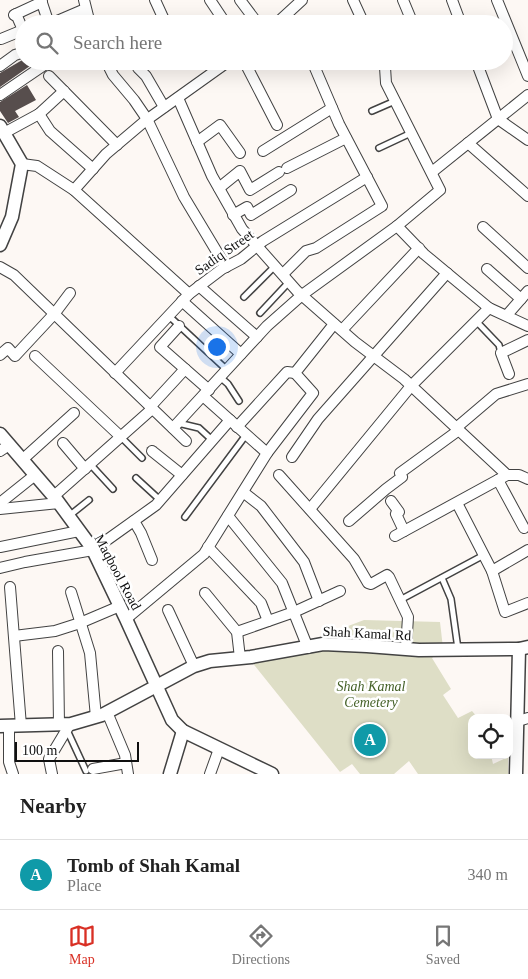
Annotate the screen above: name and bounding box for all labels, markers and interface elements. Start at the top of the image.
search box [15,15,513,70]
icon: search [33,29,61,57]
text: Search here [73,32,162,53]
street label: Sadiq Street [192,227,257,278]
your location [204,334,230,360]
street label: Maqbool Road [91,532,144,613]
street label: Shah Kamal Rd [322,624,412,643]
park label: Shah Kamal Cemetery [337,679,406,710]
map controls [468,714,513,759]
button: locate [468,714,513,759]
pin: A [354,721,386,759]
scale bar [15,739,139,762]
text: 100 m [22,743,57,758]
text: Nearby [20,794,87,818]
text: Tomb of Shah Kamal [67,855,240,876]
text: A [30,866,42,883]
text: 340 m [468,866,508,883]
text: Place [67,877,102,894]
tab: Map [68,922,96,968]
tab: Directions [232,922,290,968]
tab: Saved [426,922,460,968]

